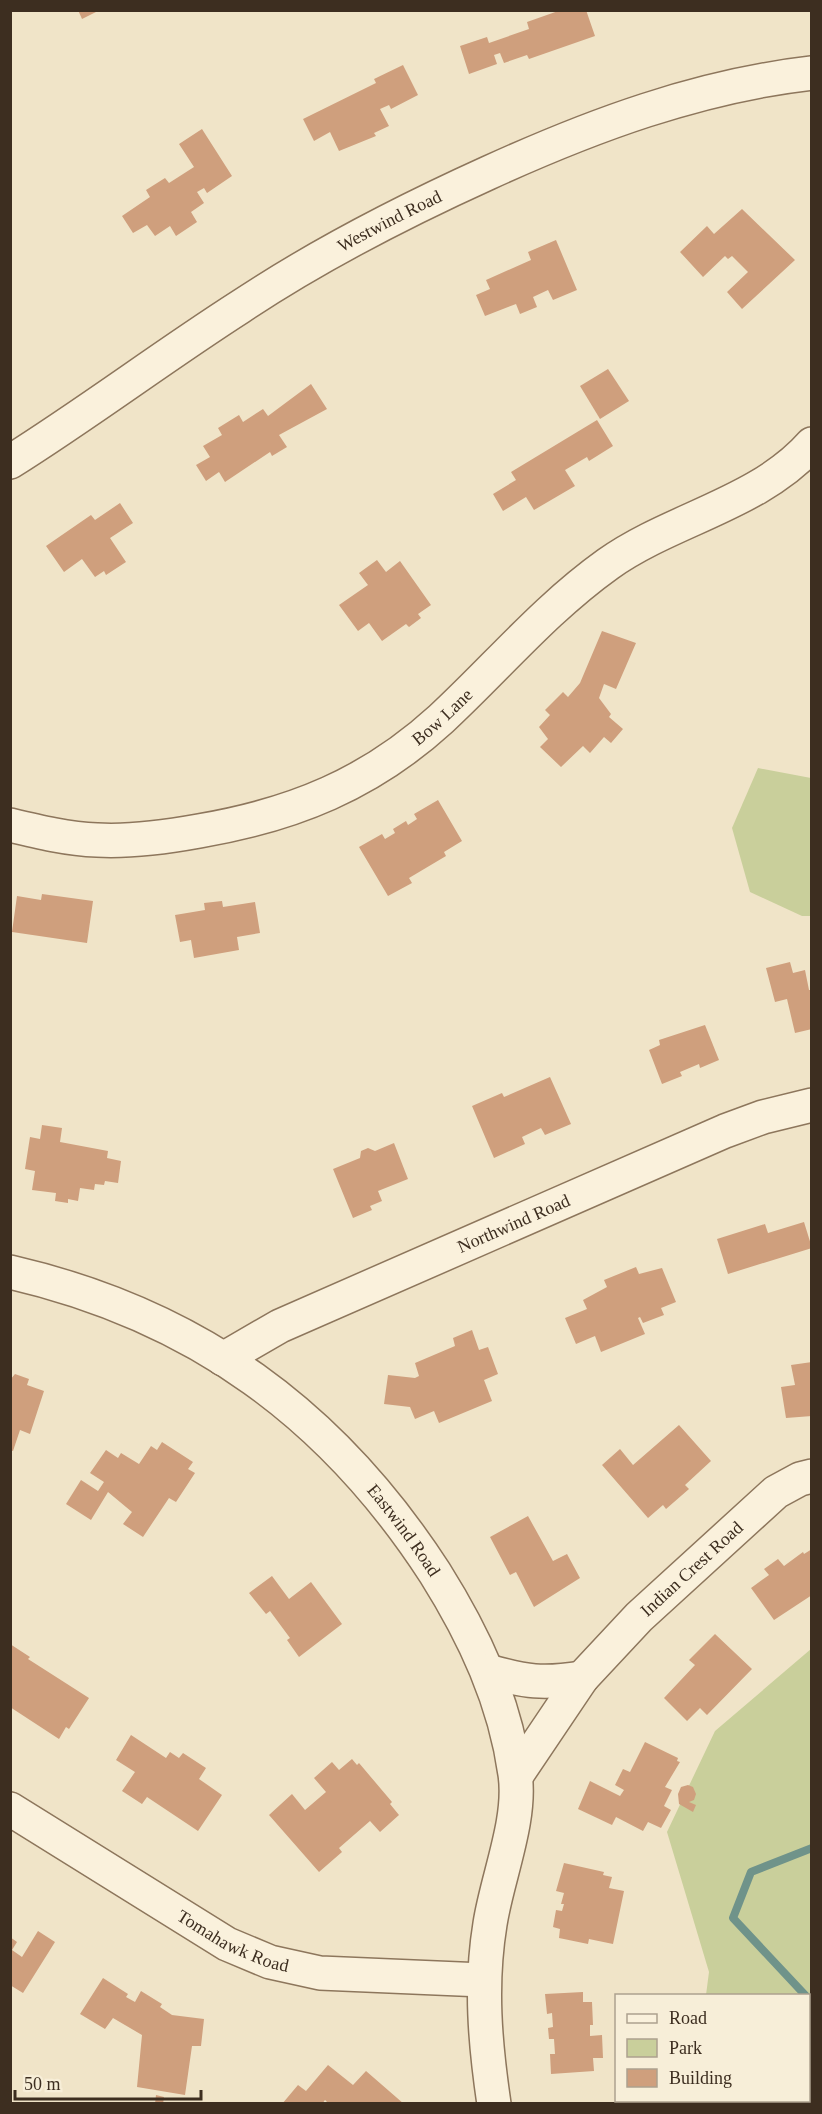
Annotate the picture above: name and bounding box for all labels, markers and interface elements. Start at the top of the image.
street label: Westwind Road [334,186,445,256]
street label: Bow Lane [408,684,477,749]
street label: Northwind Road [454,1190,573,1257]
street label: Eastwind Road [363,1480,444,1580]
street label: Indian Crest Road [637,1517,747,1620]
street label: Tomahawk Road [174,1906,291,1976]
legend [615,1994,810,2102]
text: Road [669,2008,707,2028]
text: Park [669,2038,702,2058]
scale bar [15,2063,201,2101]
text: Building [669,2068,732,2088]
text: 50 m [24,2074,61,2094]

